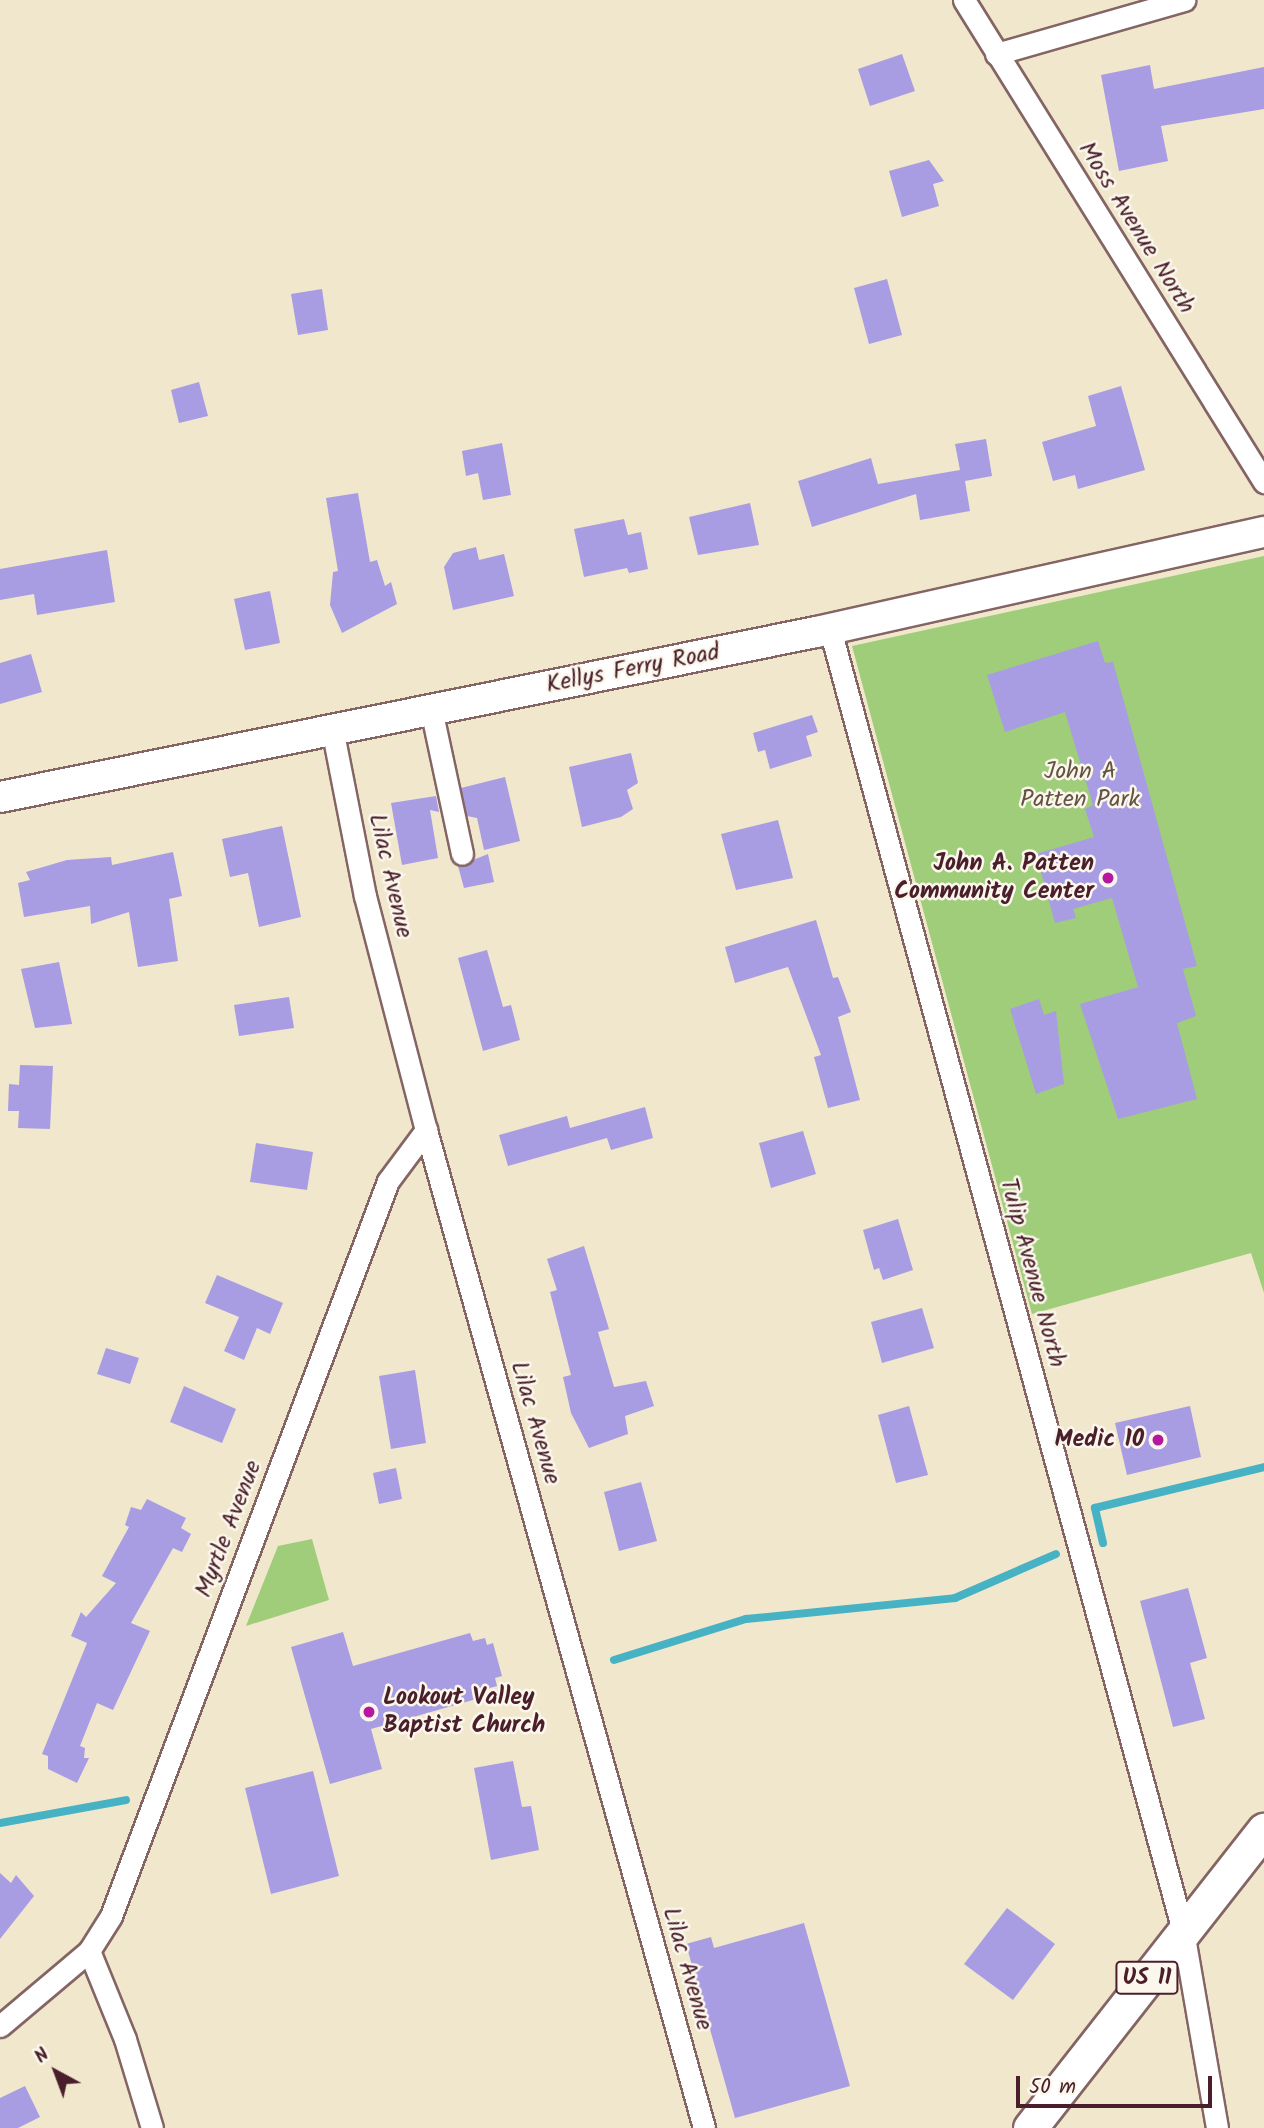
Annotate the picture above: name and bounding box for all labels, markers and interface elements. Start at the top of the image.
street label: Moss Avenue North [1071,137,1201,319]
street label: Kellys Ferry Road [544,638,722,700]
park label: John A Patten Park [1020,758,1140,814]
street label: Lilac Avenue [362,811,418,941]
place label: John A. Patten Community Center [894,850,1094,906]
marker: John A. Patten Community Center [1100,870,1116,886]
street label: Tulip Avenue North [993,1175,1071,1371]
street label: Lilac Avenue [504,1358,566,1488]
place label: Medic 10 [1054,1426,1144,1454]
marker: Medic 10 [1150,1432,1166,1448]
street label: Myrtle Avenue [190,1456,268,1602]
place label: Lookout Valley Baptist Church [383,1684,545,1740]
marker: Lookout Valley Baptist Church [361,1704,377,1720]
street label: Lilac Avenue [656,1904,718,2034]
road number: US 11 [1114,1958,1180,1997]
north arrow [21,2037,91,2107]
text: N [28,2041,57,2071]
scale bar [1019,2062,1215,2106]
text: 50 m [1029,2071,1076,2104]

